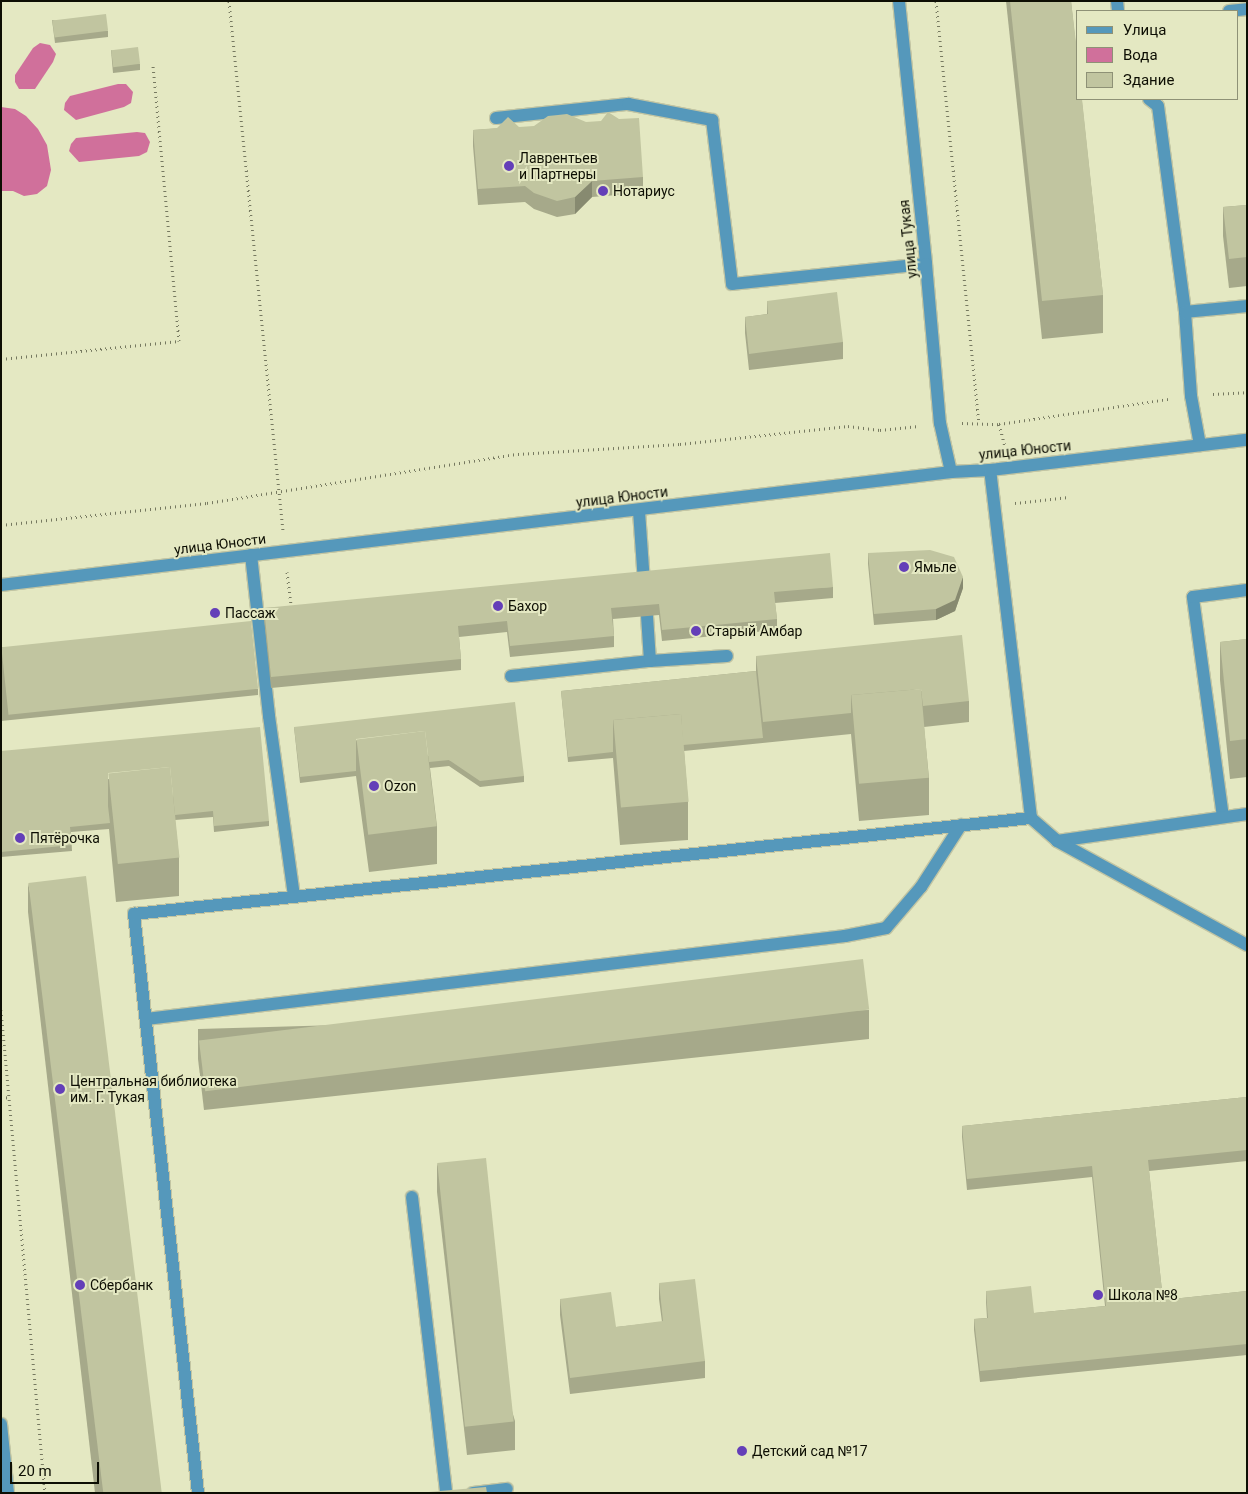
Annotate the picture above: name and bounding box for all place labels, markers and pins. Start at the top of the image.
place label: Лаврентьев и Партнеры [519,150,598,182]
marker: Лаврентьев и Партнеры [503,160,515,172]
place label: Нотариус [613,183,675,199]
marker: Нотариус [597,185,609,197]
place label: Ямьле [914,559,956,575]
marker: Ямьле [898,561,910,573]
place label: Бахор [508,598,547,614]
marker: Бахор [492,600,504,612]
place label: Пассаж [225,605,276,621]
marker: Пассаж [209,607,221,619]
place label: Старый Амбар [706,623,802,639]
marker: Старый Амбар [690,625,702,637]
place label: Ozon [384,778,416,794]
marker: Ozon [368,780,380,792]
place label: Пятёрочка [30,830,100,846]
marker: Пятёрочка [14,832,26,844]
place label: Центральная библиотека им. Г. Тукая [70,1073,237,1106]
marker: Центральная библиотека им. Г. Тукая [54,1083,66,1095]
place label: Сбербанк [90,1277,153,1293]
marker: Сбербанк [74,1279,86,1291]
place label: Школа №8 [1108,1287,1178,1303]
marker: Школа №8 [1092,1289,1104,1301]
place label: Детский сад №17 [752,1443,868,1459]
marker: Детский сад №17 [736,1445,748,1457]

